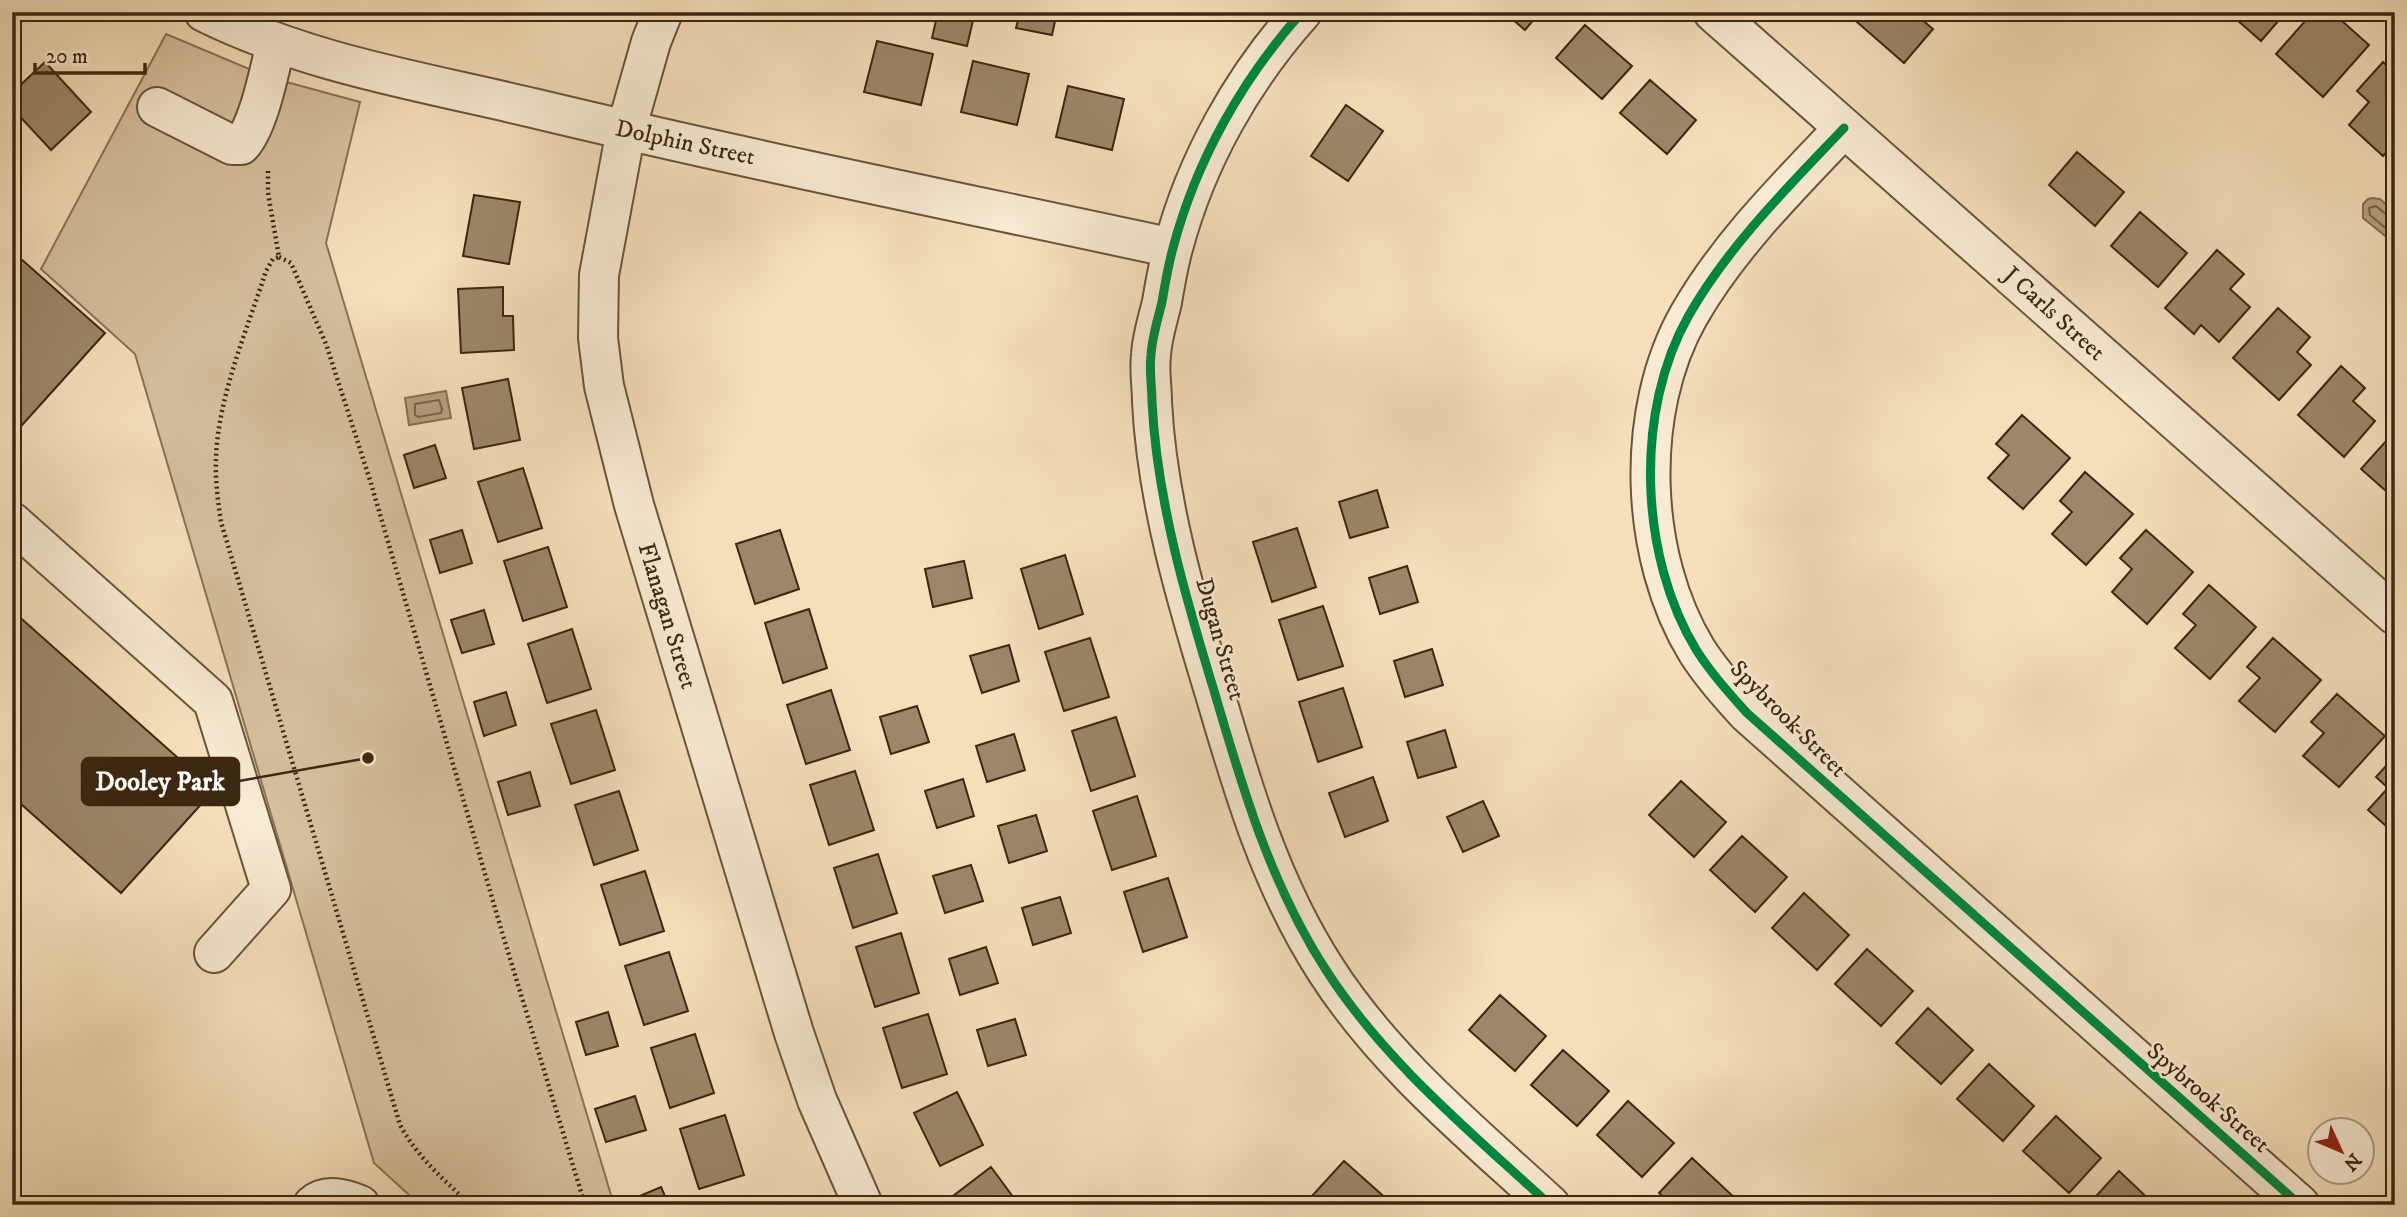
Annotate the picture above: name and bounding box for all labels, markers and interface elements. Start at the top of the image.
scale bar [35,32,145,76]
text: 20 m [46,44,88,70]
street label: Dolphin Street [613,114,758,172]
street label: J Carls Street [1995,259,2111,368]
street label: Flanagan Street [631,539,704,693]
street label: Dugan Street [1188,574,1252,704]
street label: Spybrook Street [1723,654,1853,784]
callout: Dooley Park [82,758,239,805]
text: Dooley Park [95,766,226,799]
street label: Spybrook Street [2140,1036,2276,1160]
north arrow [2306,1116,2376,1186]
text: N [2338,1148,2366,1176]

